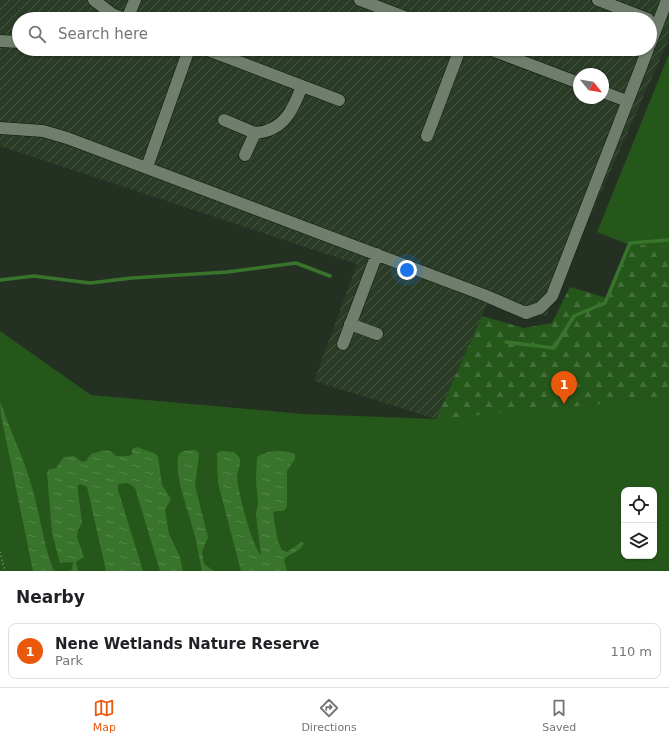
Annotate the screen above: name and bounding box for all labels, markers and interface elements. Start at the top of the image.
search box [12,12,657,56]
icon: search [26,23,48,45]
text: Search here [58,25,148,43]
north arrow [573,68,609,104]
your location [397,260,417,280]
pin: 1 [551,371,577,404]
map controls [621,487,657,559]
button: locate [621,487,657,523]
button: layers [621,523,657,559]
text: Nearby [16,587,85,607]
text: Nene Wetlands Nature Reserve [55,635,319,653]
text: 1 [25,644,35,659]
text: 110 m [610,644,652,659]
text: Park [55,653,83,668]
tab: Map [93,697,116,734]
tab: Directions [301,697,357,734]
tab: Saved [542,697,576,734]

